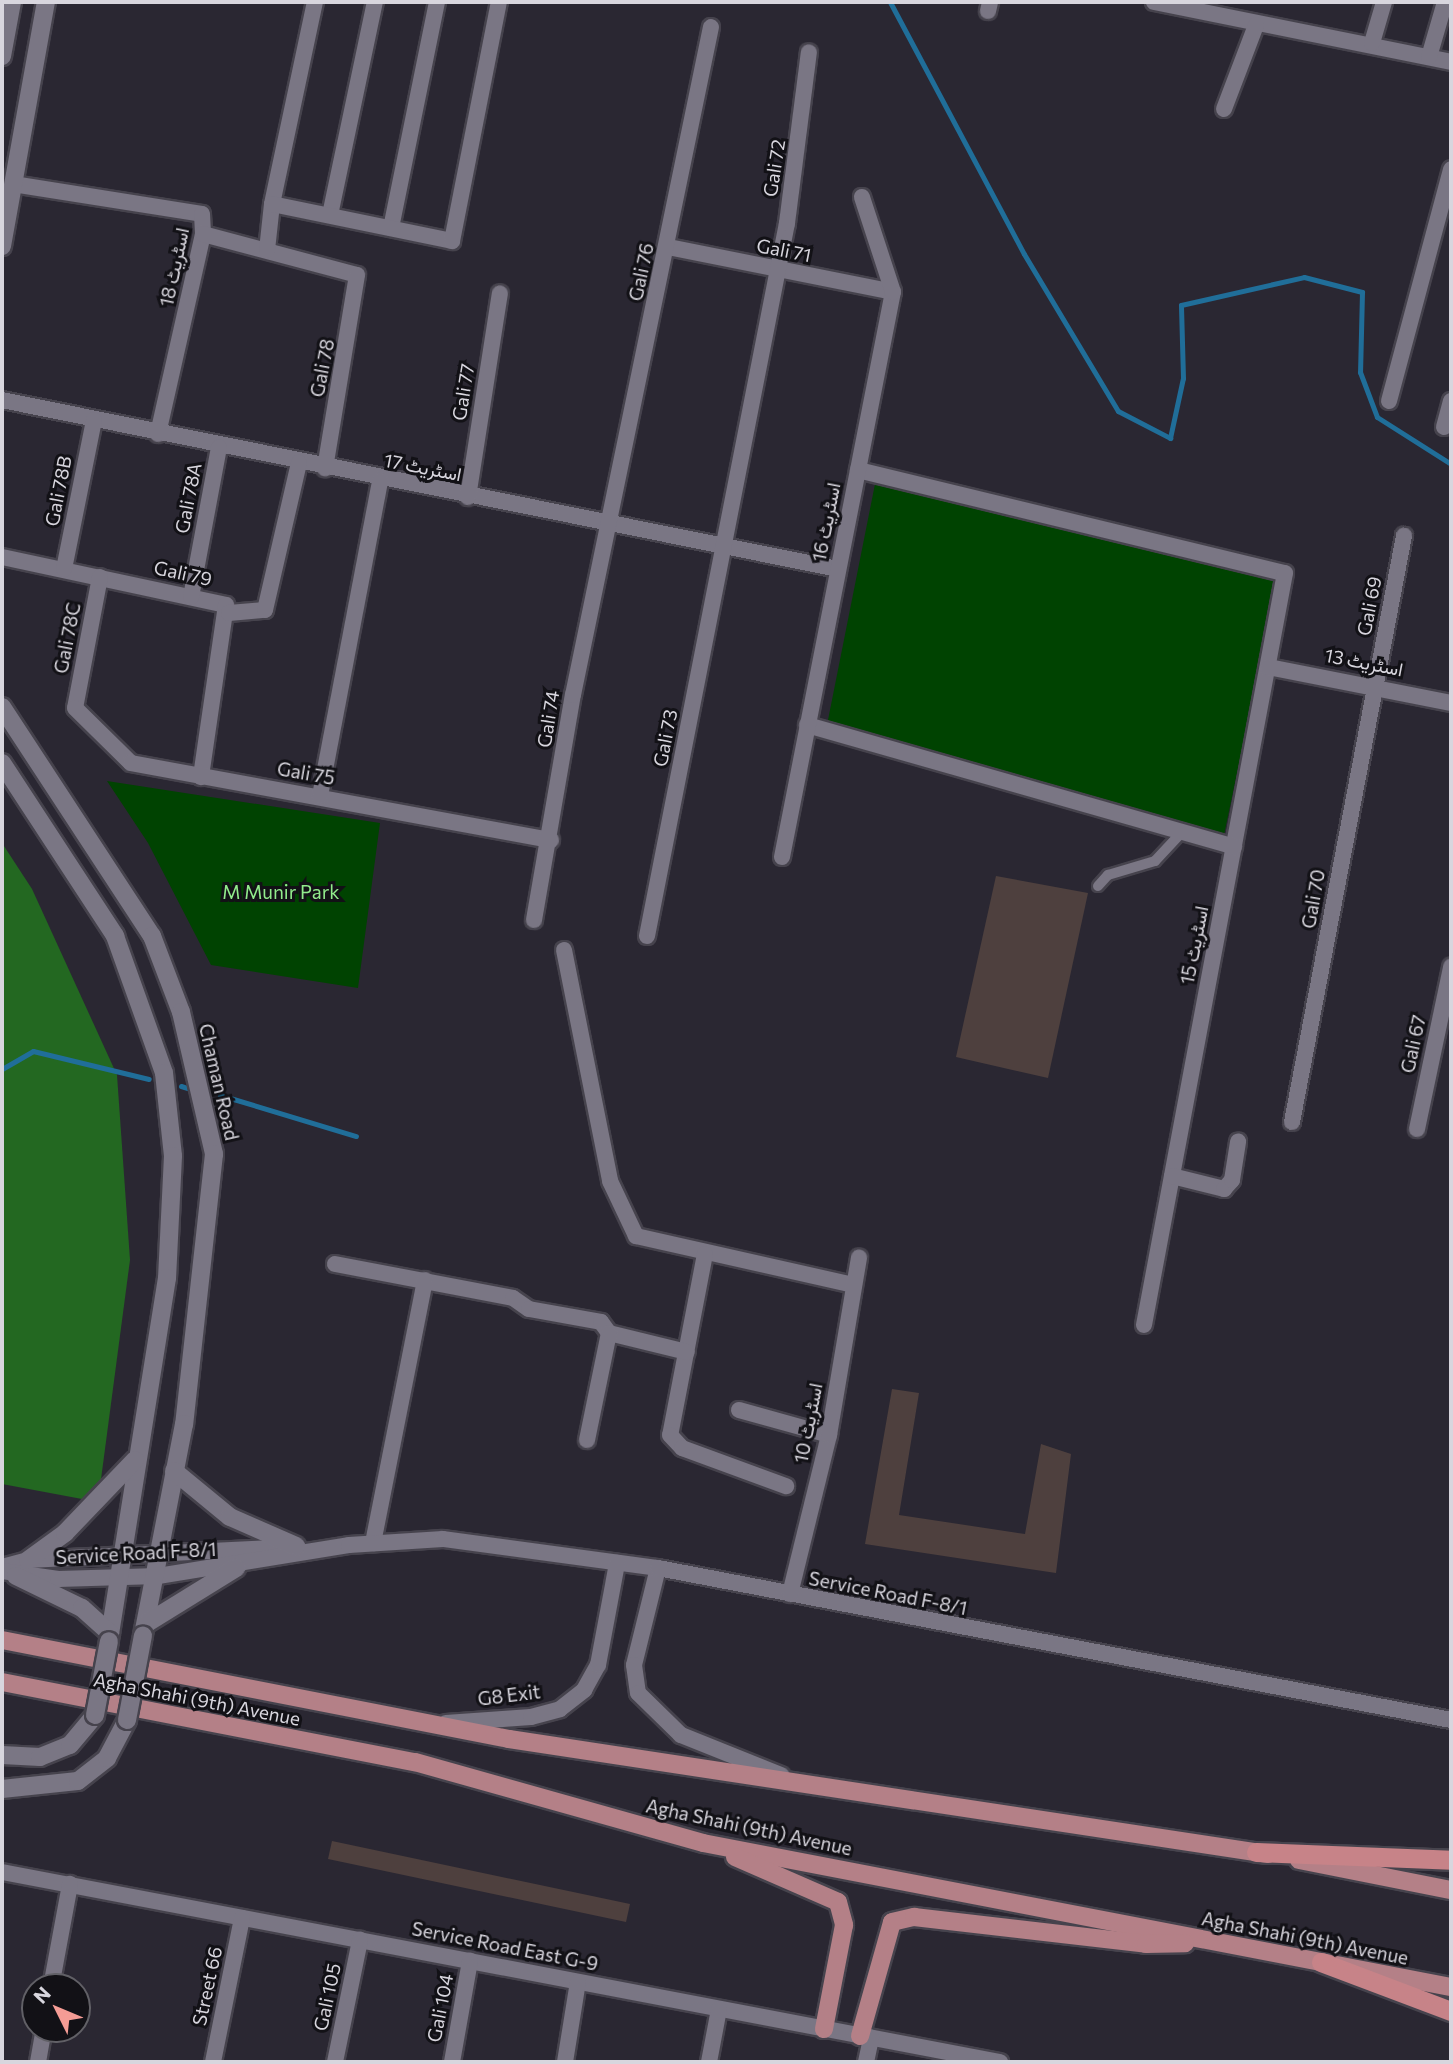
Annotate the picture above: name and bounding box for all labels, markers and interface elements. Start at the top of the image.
street label: Gali 72 [758,138,790,198]
street label: اسٹریٹ 18 [155,226,193,308]
street label: Gali 71 [755,234,813,266]
street label: Gali 76 [624,241,658,303]
street label: Gali 78 [305,337,339,399]
street label: Gali 77 [447,362,479,422]
street label: اسٹریٹ 17 [382,448,464,486]
street label: Gali 78B [40,454,76,528]
street label: Gali 78A [170,461,206,535]
street label: اسٹریٹ 16 [807,481,845,563]
street label: Gali 79 [152,556,214,590]
street label: Gali 69 [1352,574,1386,638]
street label: Gali 78C [49,601,85,675]
street label: اسٹریٹ 13 [1323,643,1405,681]
street label: Gali 74 [532,689,564,749]
street label: Gali 73 [648,707,682,769]
street label: Gali 75 [275,757,337,789]
street label: Gali 70 [1297,868,1329,930]
park label: M Munir Park [222,881,340,903]
street label: اسٹریٹ 15 [1175,904,1213,986]
street label: Gali 67 [1396,1013,1430,1075]
street label: Chaman Road [194,1021,244,1143]
street label: اسٹریٹ 10 [789,1381,827,1465]
street label: Service Road F-8/1 [55,1537,217,1569]
street label: Service Road F-8/1 [807,1566,969,1620]
street label: Agha Shahi (9th) Avenue [92,1668,302,1730]
street label: G8 Exit [476,1680,542,1710]
street label: Agha Shahi (9th) Avenue [644,1794,854,1860]
street label: Agha Shahi (9th) Avenue [1200,1907,1410,1969]
street label: Service Road East G-9 [410,1917,600,1975]
street label: Street 66 [187,1944,227,2028]
street label: Gali 105 [309,1961,345,2033]
street label: Gali 104 [422,1972,458,2044]
north arrow [21,1973,91,2043]
text: N [28,1982,55,2008]

